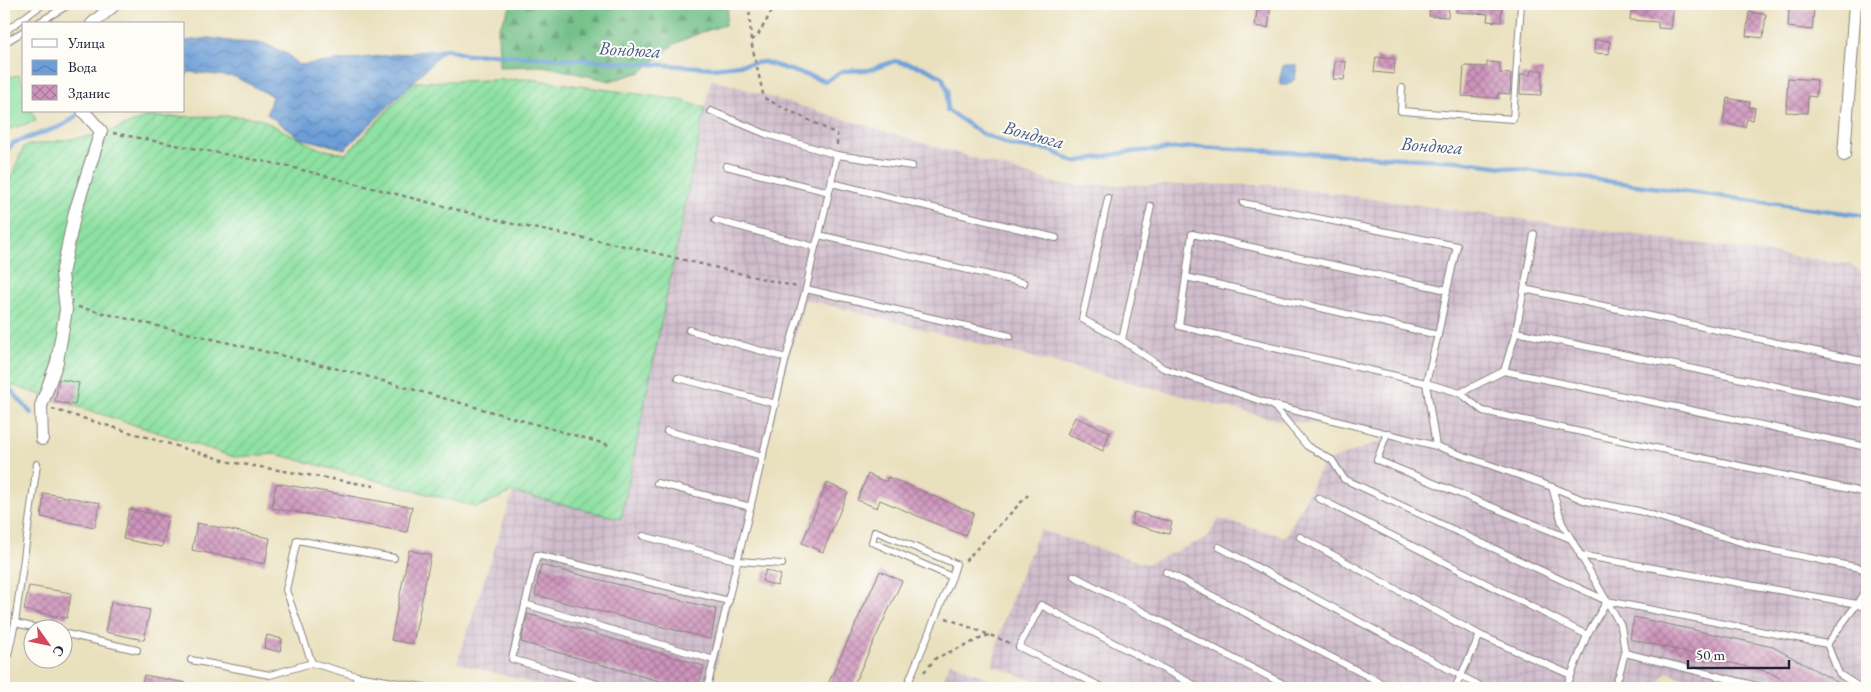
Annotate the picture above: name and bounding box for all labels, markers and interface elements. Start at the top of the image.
legend [22,22,185,112]
text: Улица [67,33,105,52]
water label: Вондюга [597,35,662,64]
text: Вода [68,57,97,76]
text: Здание [68,83,110,102]
water label: Вондюга [1000,114,1067,155]
water label: Вондюга [1399,131,1464,160]
north arrow [22,620,72,670]
scale bar [1688,637,1790,669]
text: С [49,642,69,660]
text: 50 m [1696,645,1725,664]

